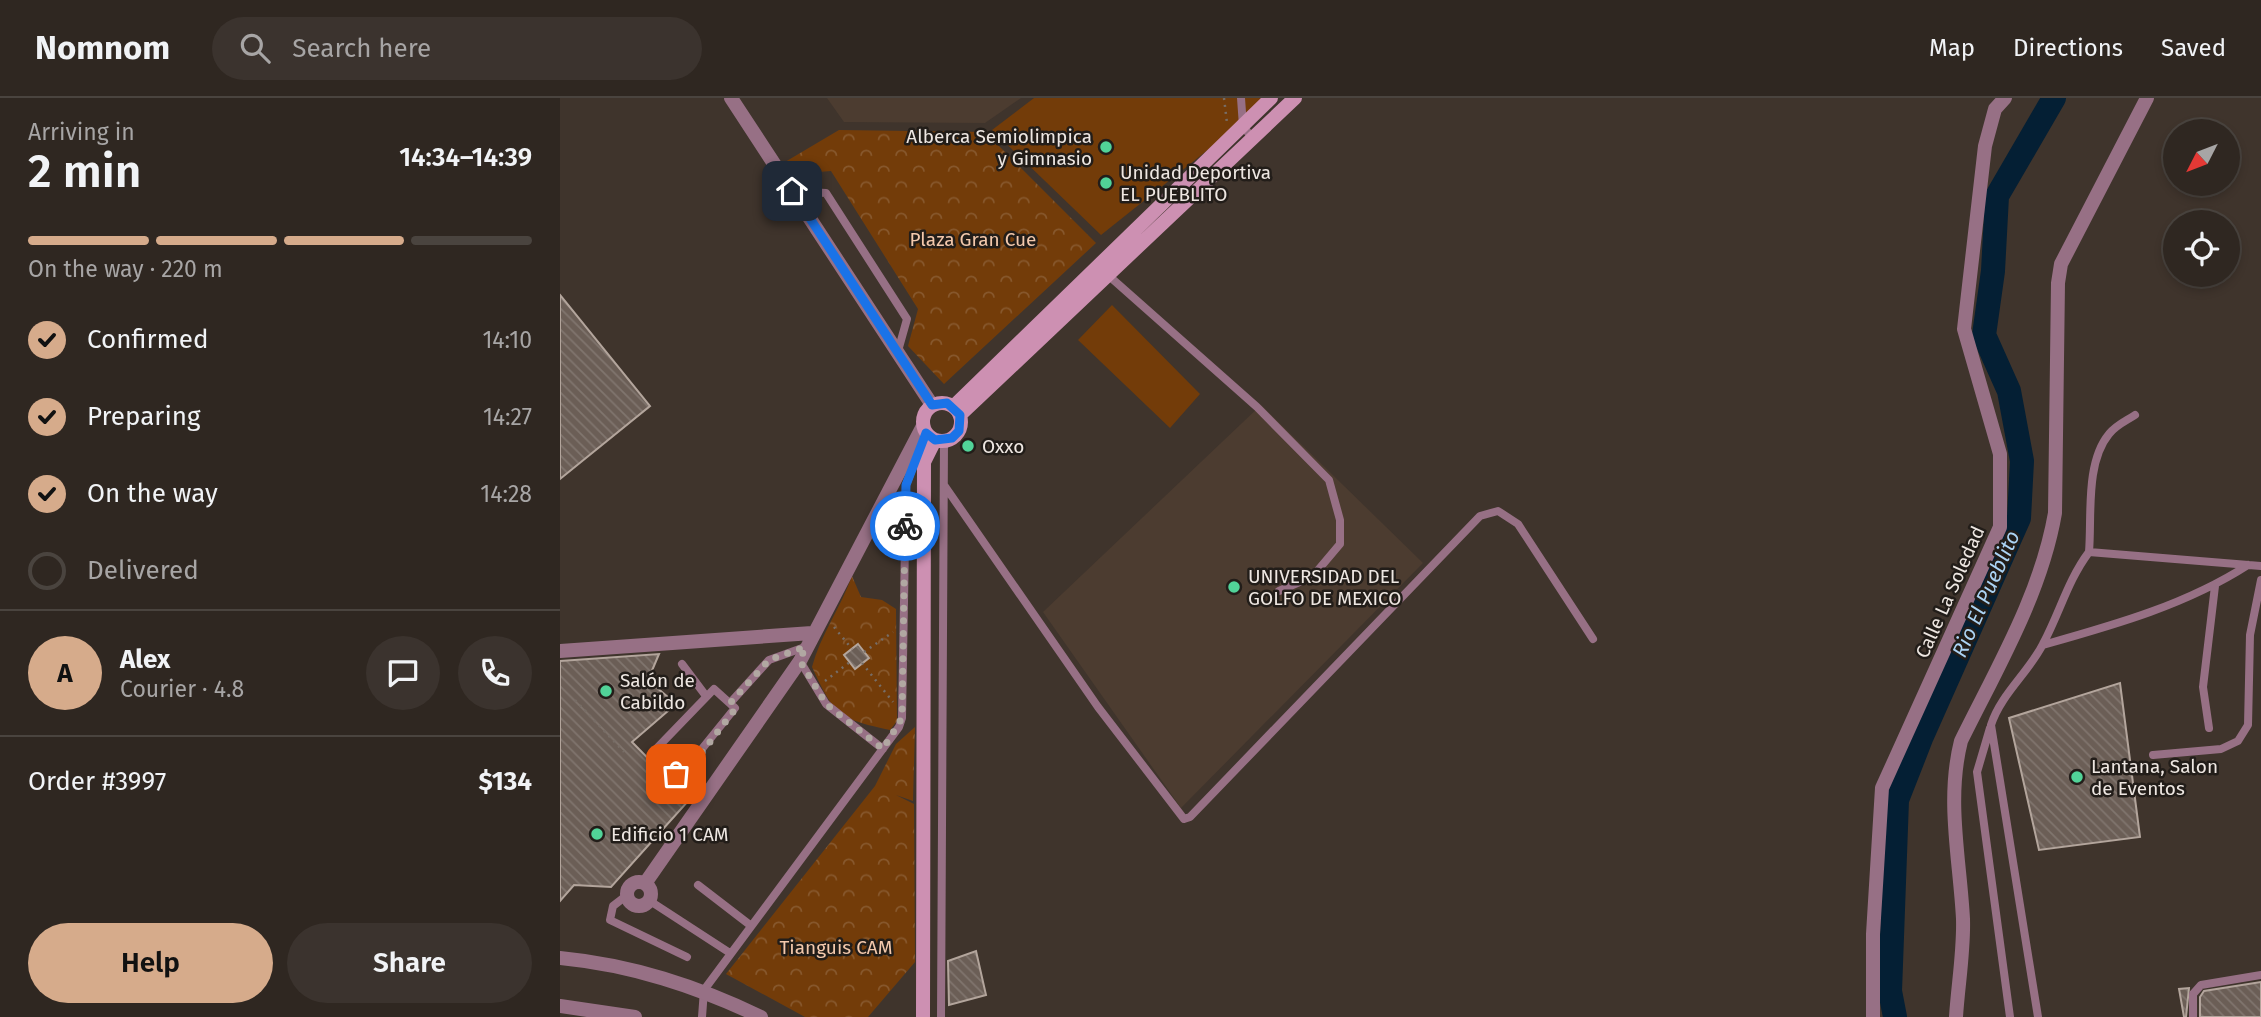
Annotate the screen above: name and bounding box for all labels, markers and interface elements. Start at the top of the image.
search box [212,17,702,80]
text: Nomnom [35,28,170,68]
icon: search [236,29,274,67]
text: Search here [292,33,431,64]
text: Map [1929,34,1975,62]
text: Directions [2013,34,2123,62]
text: Saved [2161,34,2226,62]
text: Arriving in [28,118,135,146]
north arrow [2163,119,2240,196]
map controls [2163,119,2240,287]
place label: Alberca Semiolimpica y Gimnasio [906,125,1092,170]
marker: Alberca Semiolimpica y Gimnasio [1098,139,1114,155]
text: 14:34–14:39 [399,142,532,173]
text: 2 min [28,144,141,199]
pin [762,161,822,221]
place label: Unidad Deportiva EL PUEBLITO [1120,161,1271,206]
icon: home [773,172,811,210]
marker: Unidad Deportiva EL PUEBLITO [1098,175,1114,191]
button: locate [2163,210,2240,287]
park label: Plaza Gran Cue [910,228,1036,251]
text: On the way · 220 m [28,255,223,283]
icon: check [28,321,66,359]
text: Confirmed [87,324,208,355]
text: 14:10 [482,326,532,354]
icon: check [28,398,66,436]
text: Preparing [87,401,200,432]
text: 14:27 [483,403,532,431]
place label: Oxxo [982,435,1024,458]
marker: Oxxo [960,438,976,454]
icon: check [28,475,66,513]
text: On the way [87,478,218,509]
text: 14:28 [480,480,532,508]
courier [870,491,940,561]
icon: bike [886,507,924,545]
street label: Calle La Soledad [1911,522,1989,662]
water label: Rio El Pueblito [1946,527,2026,661]
text: Delivered [87,555,199,586]
place label: UNIVERSIDAD DEL GOLFO DE MEXICO [1248,565,1401,610]
marker: UNIVERSIDAD DEL GOLFO DE MEXICO [1226,579,1242,595]
button: chat [366,636,440,710]
button: phone [458,636,532,710]
text: Alex [120,644,170,675]
text: A [57,658,73,689]
place label: Salón de Cabildo [620,669,695,714]
text: Courier · 4.8 [120,675,244,703]
marker: Salón de Cabildo [598,683,614,699]
pin [646,744,706,804]
icon: bag [657,755,695,793]
place label: Lantana, Salon de Eventos [2091,755,2218,800]
text: Order #3997 [28,766,166,797]
text: $134 [478,766,532,797]
marker: Lantana, Salon de Eventos [2069,769,2085,785]
place label: Edificio 1 CAM [611,823,729,846]
marker: Edificio 1 CAM [589,826,605,842]
button: Help [28,923,273,1003]
button: Share [287,923,532,1003]
park label: Tianguis CAM [780,936,892,959]

